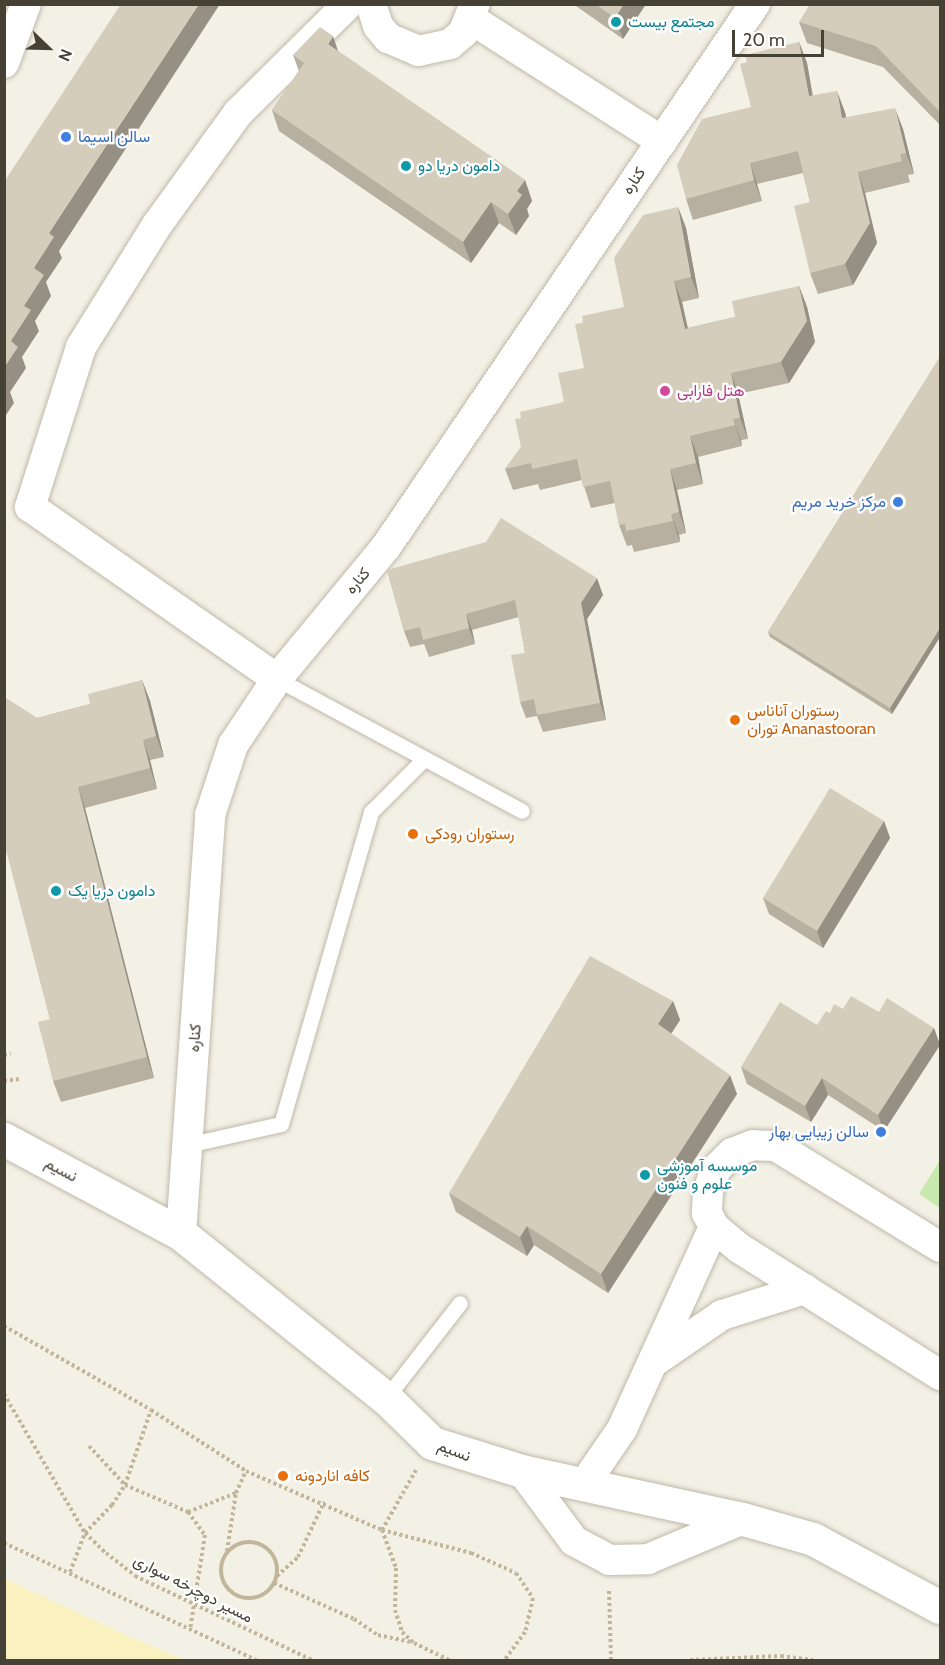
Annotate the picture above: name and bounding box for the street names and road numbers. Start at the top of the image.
street label: کناره [618,164,650,198]
street label: کناره [342,564,374,598]
street label: کناره [184,1023,206,1053]
street label: نسیم [41,1154,81,1186]
street label: نسیم [435,1436,473,1466]
street label: مسیر دوچرخه سواری [130,1551,256,1627]

